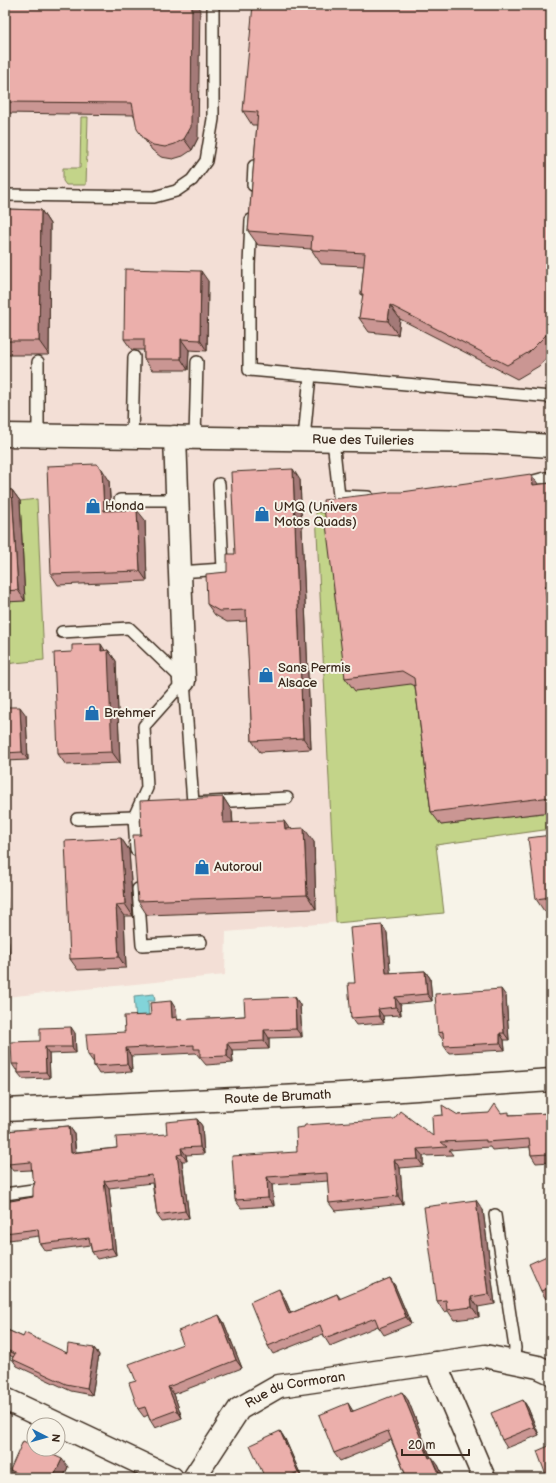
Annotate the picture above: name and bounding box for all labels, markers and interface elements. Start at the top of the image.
street label: Rue des Tuileries [312,431,415,449]
shop icon: Honda [84,497,102,515]
place label: Honda [105,498,144,514]
place label: UMQ (Univers Motos Quads) [274,499,358,530]
shop icon: UMQ (Univers Motos Quads) [253,505,271,523]
place label: Sans Permis Alsace [278,660,351,691]
shop icon: Sans Permis Alsace [257,666,275,684]
shop icon: Brehmer [83,704,101,722]
place label: Brehmer [104,705,156,721]
shop icon: Autoroul [193,858,211,876]
place label: Autoroul [214,859,262,875]
street label: Route de Brumath [224,1087,332,1108]
street label: Rue du Cormoran [242,1368,346,1412]
north arrow [26,1417,66,1457]
scale bar [402,1431,469,1457]
text: N [49,1433,62,1443]
text: 20 m [408,1438,435,1453]

